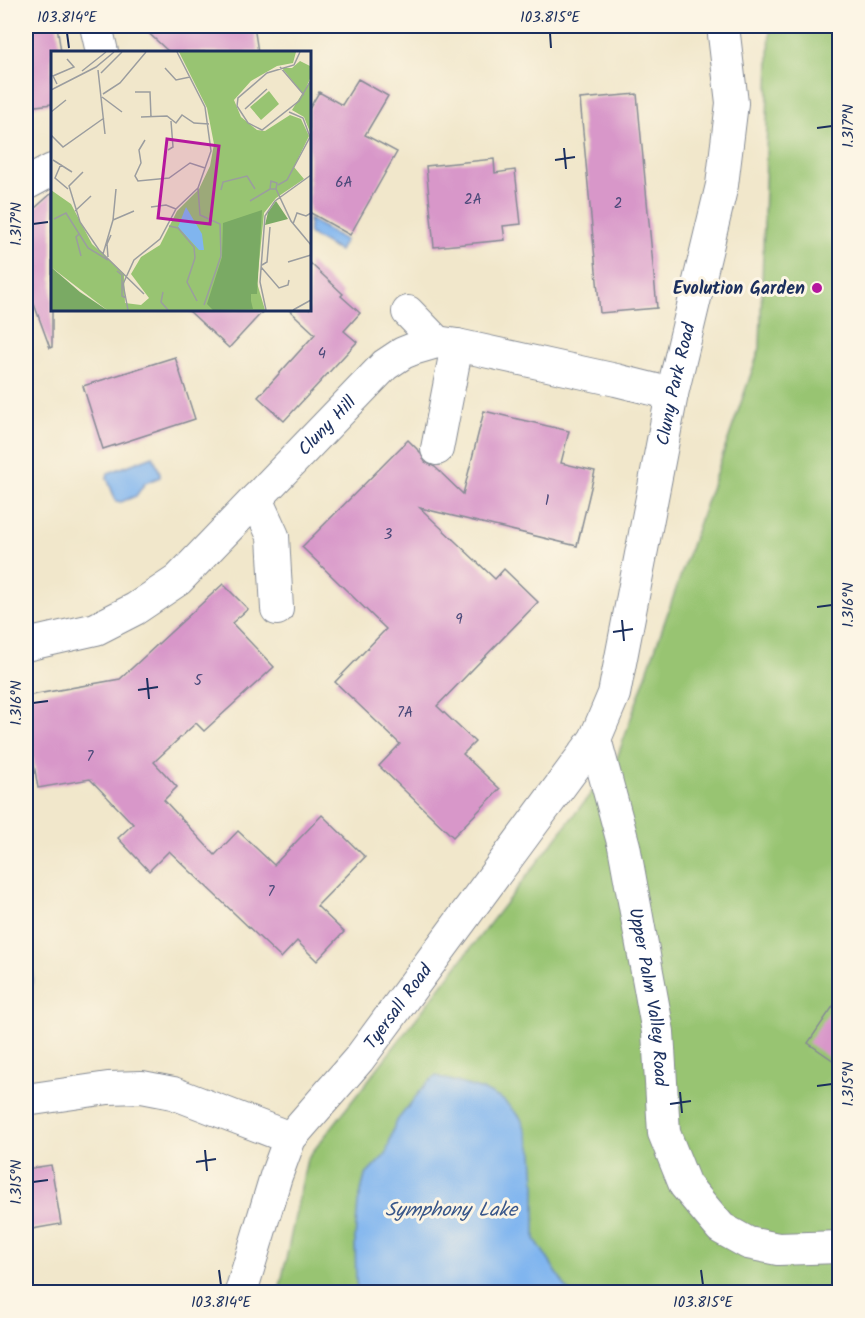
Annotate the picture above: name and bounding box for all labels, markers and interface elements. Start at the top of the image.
text: 103.814°E [37,6,98,30]
text: 103.815°E [520,6,581,30]
inset map [51,51,310,310]
text: 1.317°N [837,104,861,148]
house number: 6A [335,171,353,195]
house number: 2A [464,188,482,212]
house number: 2 [614,192,622,216]
text: 1.317°N [5,202,29,246]
place label: Evolution Garden [673,275,805,304]
marker: Evolution Garden [810,281,824,295]
street label: Cluny Park Road [649,319,705,448]
house number: 4 [318,342,326,366]
street label: Cluny Hill [292,389,364,463]
house number: 1 [545,489,550,513]
house number: 3 [384,523,393,547]
text: 1.316°N [837,582,861,628]
house number: 9 [455,608,463,632]
house number: 5 [194,669,203,693]
text: 1.316°N [5,680,29,726]
house number: 7A [397,701,413,725]
house number: 7 [87,745,95,769]
house number: 7 [268,880,276,904]
street label: Upper Palm Valley Road [620,906,674,1088]
street label: Tyersall Road [358,957,441,1056]
text: 1.315°N [837,1062,861,1106]
text: 1.315°N [5,1160,29,1204]
water label: Symphony Lake [385,1195,519,1227]
text: 103.814°E [191,1291,252,1315]
text: 103.815°E [673,1291,734,1315]

